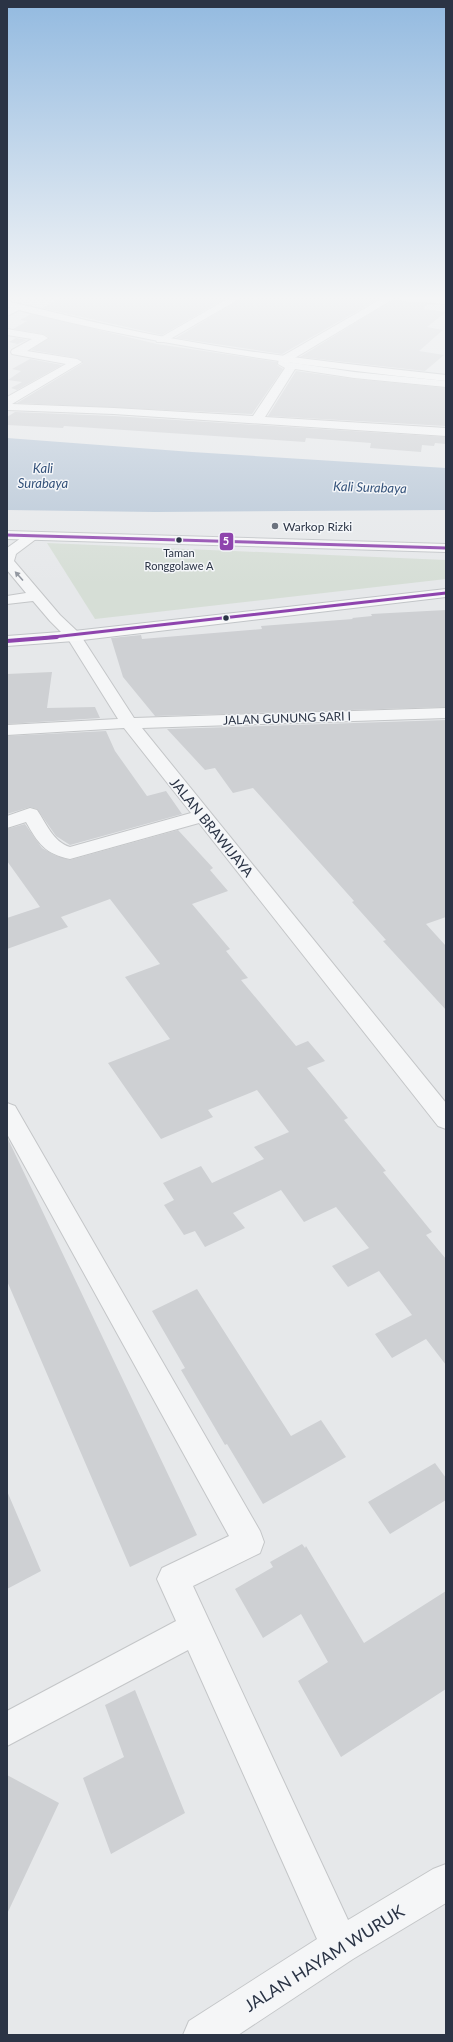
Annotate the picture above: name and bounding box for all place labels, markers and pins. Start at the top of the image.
place label: Warkop Rizki [283,519,352,534]
marker: Warkop Rizki [270,521,280,531]
marker: Taman Ronggolawe A [174,535,184,545]
place label: Taman Ronggolawe A [145,546,214,572]
unlabelled marker [221,613,231,623]

